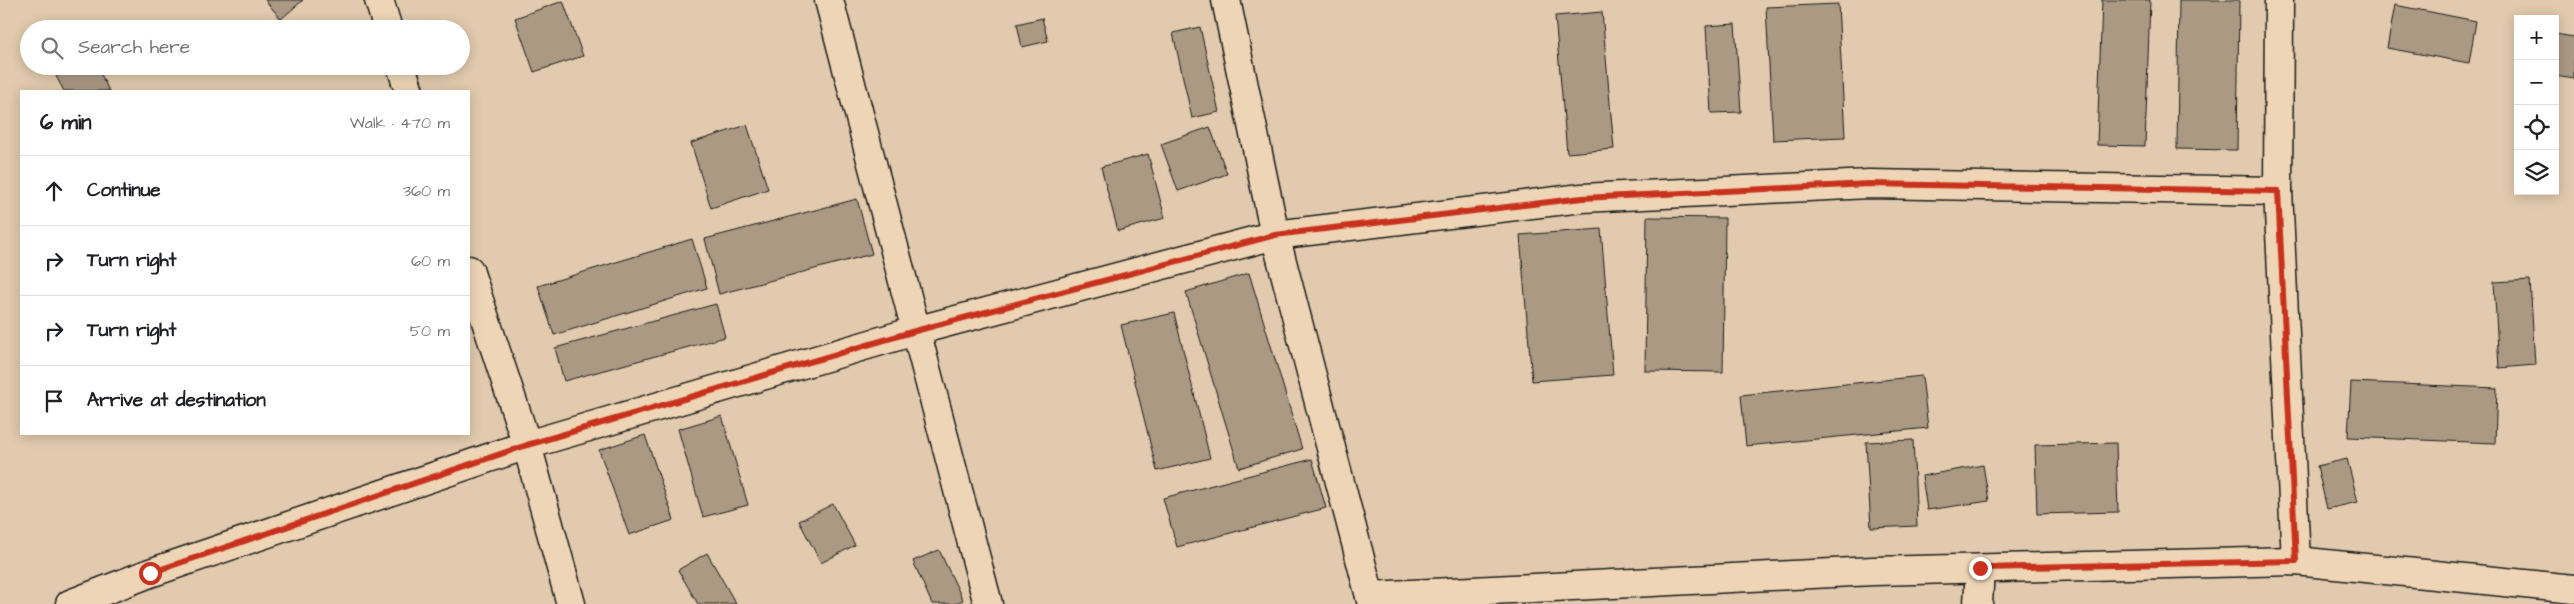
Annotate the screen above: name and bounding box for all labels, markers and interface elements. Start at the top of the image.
map controls [2514,15,2559,195]
button: + [2514,15,2559,60]
search box [20,20,470,75]
icon: search [38,34,66,62]
text: Search here [78,34,190,61]
button: − [2514,60,2559,105]
button: locate [2514,105,2559,150]
text: 6 min [40,108,92,137]
text: Walk · 470 m [350,112,450,134]
button: layers [2514,150,2559,195]
icon: ahead [40,177,68,205]
text: Continue [87,177,161,204]
text: 360 m [403,180,450,202]
icon: right [40,247,68,275]
text: Turn right [87,247,176,274]
text: 60 m [411,250,450,272]
icon: right [40,317,68,345]
text: Turn right [87,317,176,344]
text: 50 m [410,320,450,342]
icon: arrive [40,387,68,415]
text: Arrive at destination [87,387,266,414]
route end [1969,557,1992,580]
route start [139,562,162,585]

